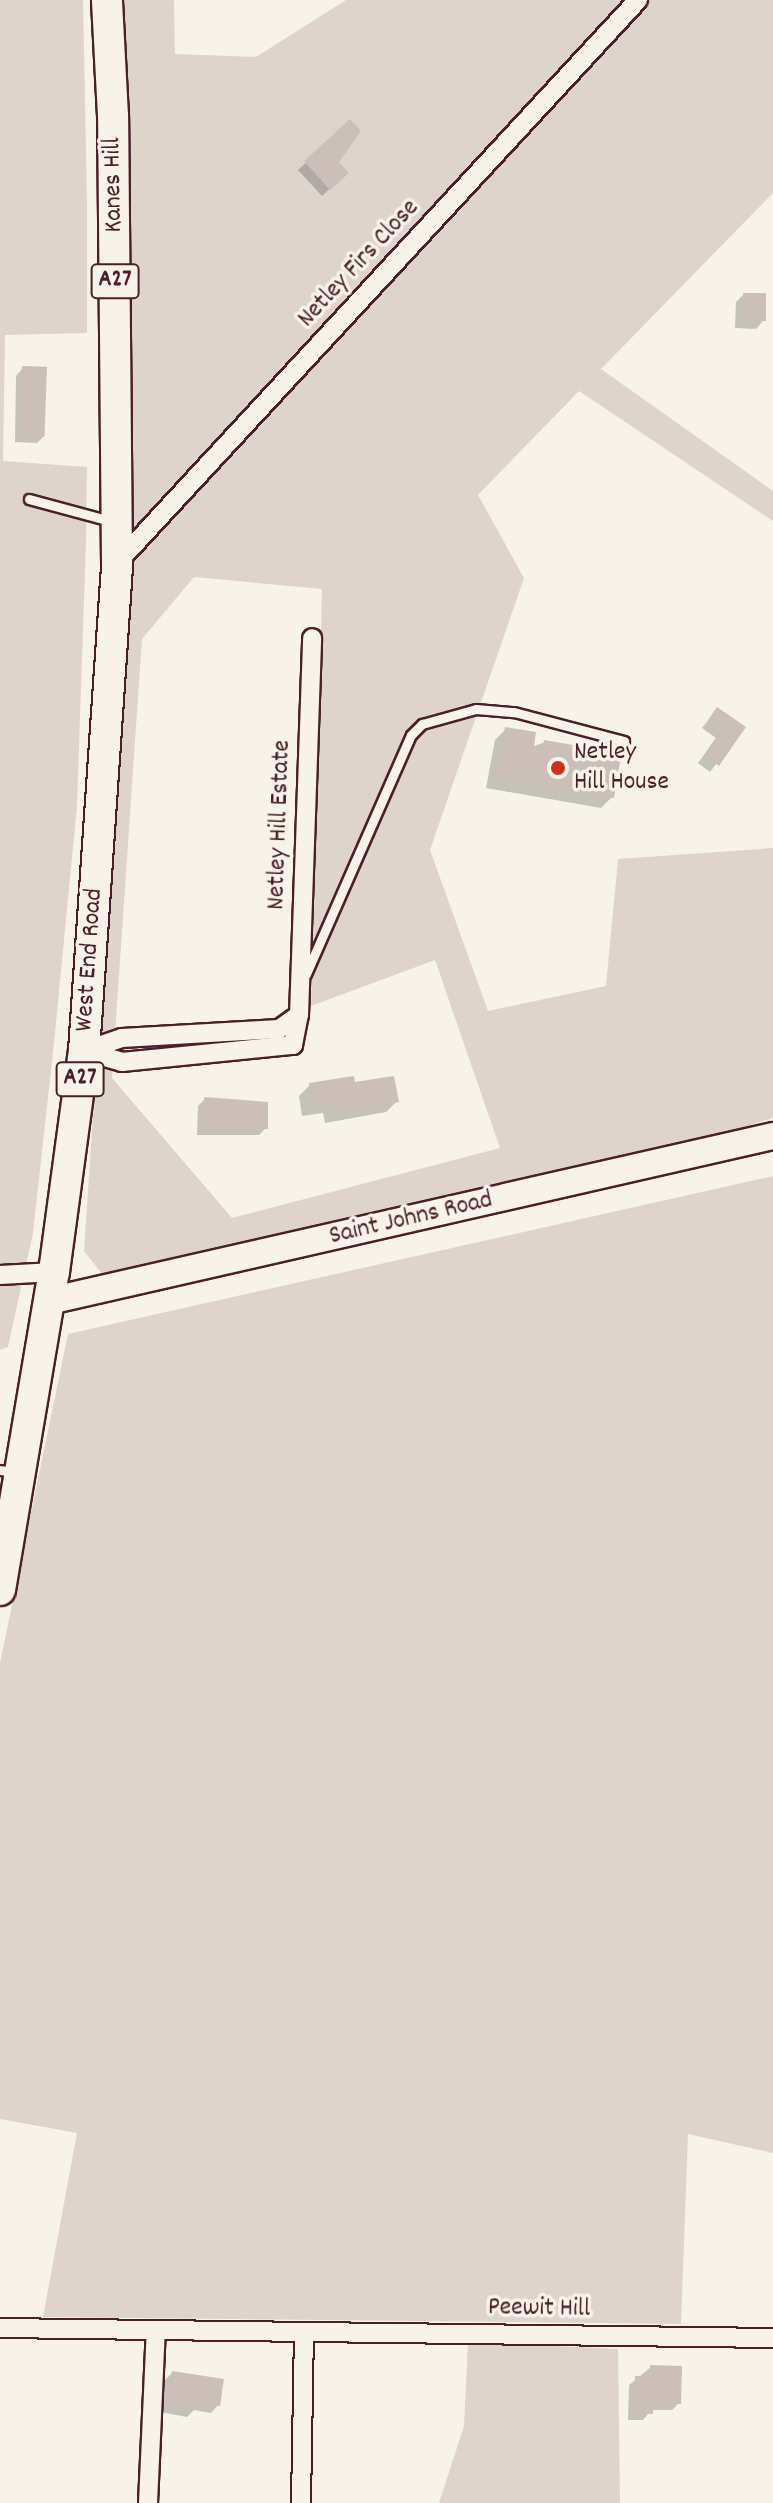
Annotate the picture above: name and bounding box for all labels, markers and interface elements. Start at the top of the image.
street label: Kanes Hill [98,137,130,233]
street label: Netley Firs Close [292,193,426,335]
road number: A27 [89,261,141,301]
place label: Netley Hill House [574,737,669,798]
street label: Netley Hill Estate [261,740,299,910]
marker: Netley Hill House [549,759,567,777]
street label: West End Road [69,887,111,1033]
road number: A27 [54,1059,106,1099]
street label: Saint Johns Road [326,1185,496,1253]
street label: Peewit Hill [488,2293,590,2325]

